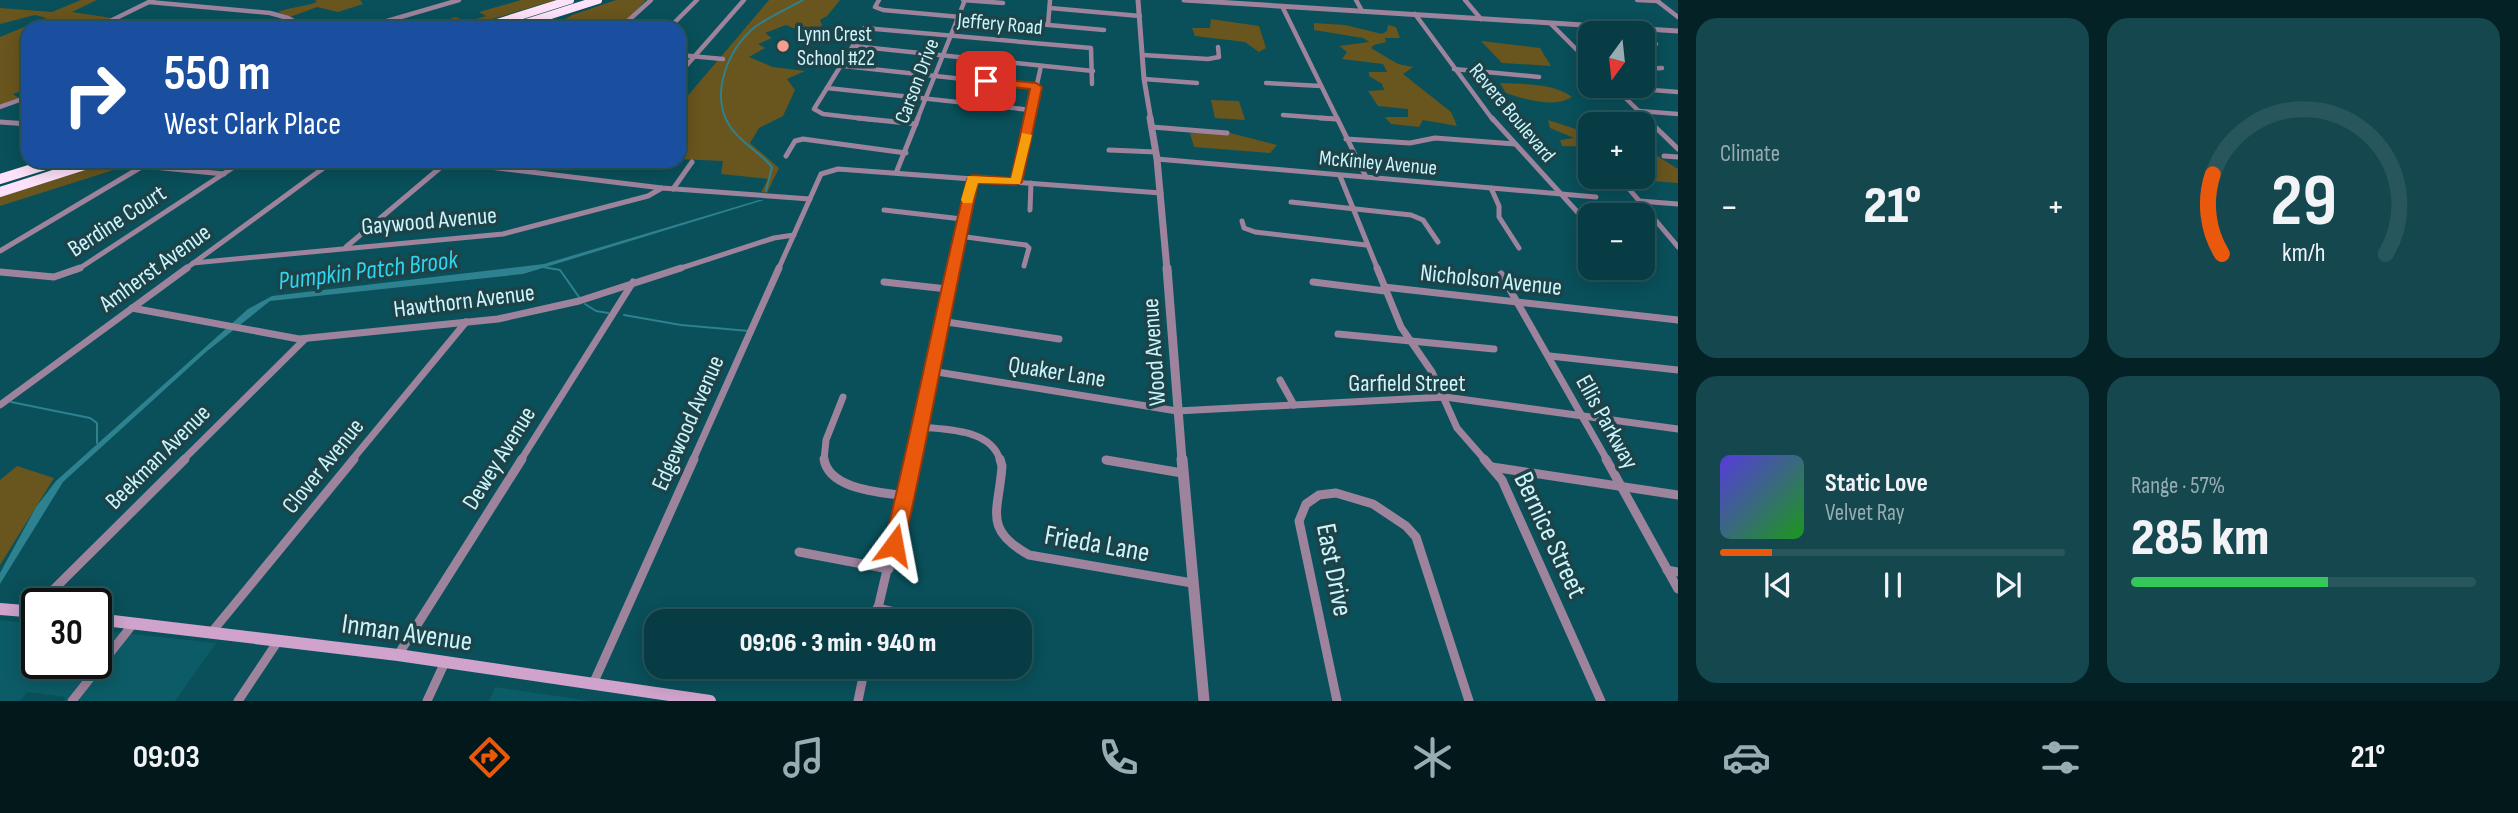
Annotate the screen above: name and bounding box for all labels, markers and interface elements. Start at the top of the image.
street label: Jeffery Road [955,8,1044,40]
north arrow [1578,21,1656,98]
map controls [1578,21,1655,280]
place label: Lynn Crest School #22 [797,22,875,71]
street label: Carson Drive [889,35,945,127]
marker: Lynn Crest School #22 [775,38,791,54]
text: 550 m [164,45,270,104]
icon: right [49,49,140,140]
pin [956,51,1016,111]
street label: Revere Boulevard [1464,59,1560,167]
icon: arrive [967,62,1005,100]
text: West Clark Place [164,105,341,144]
button: + [1578,112,1655,189]
text: Climate [1720,140,1780,168]
street label: McKinley Avenue [1318,145,1438,181]
text: 29 [2270,158,2337,246]
text: 21° [1864,175,1922,238]
street label: Berdine Court [63,179,171,263]
text: − [1720,185,1739,230]
text: + [2046,185,2065,230]
street label: Gaywood Avenue [360,201,498,241]
button: − [1578,203,1655,280]
street label: Amherst Avenue [93,218,217,319]
text: km/h [2282,238,2325,269]
water label: Pumpkin Patch Brook [276,244,461,297]
street label: Nicholson Avenue [1419,258,1563,302]
street label: Hawthorn Avenue [392,278,536,324]
street label: Wood Avenue [1136,297,1172,407]
street label: Quaker Lane [1006,350,1108,394]
street label: Edgewood Avenue [645,351,731,495]
street label: Garfield Street [1348,369,1466,398]
street label: Ellis Parkway [1569,370,1645,474]
street label: Beekman Avenue [99,398,217,516]
street label: Dewey Avenue [456,401,542,515]
street label: Clover Avenue [276,413,370,519]
street label: Bernice Street [1507,467,1593,603]
text: Static Love [1825,468,1928,499]
text: Range · 57% [2131,472,2225,500]
text: Velvet Ray [1825,499,1905,527]
text: 285 km [2131,507,2269,570]
position arrow [857,508,931,582]
street label: Frieda Lane [1042,519,1152,569]
street label: East Drive [1309,521,1359,619]
icon: previous [1759,566,1797,604]
icon: pause [1874,566,1912,604]
icon: next [1989,566,2027,604]
speed limit sign: 30 [21,588,112,679]
street label: Inman Avenue [340,608,474,658]
text: 09:06 · 3 min · 940 m [740,628,936,659]
icon: directions [465,733,514,782]
icon: music [779,733,828,782]
icon: phone [1094,733,1143,782]
icon: climate [1408,733,1457,782]
icon: car [1722,733,1771,782]
icon: filters [2036,733,2085,782]
text: 09:03 [133,738,200,777]
text: 21° [2351,738,2385,777]

